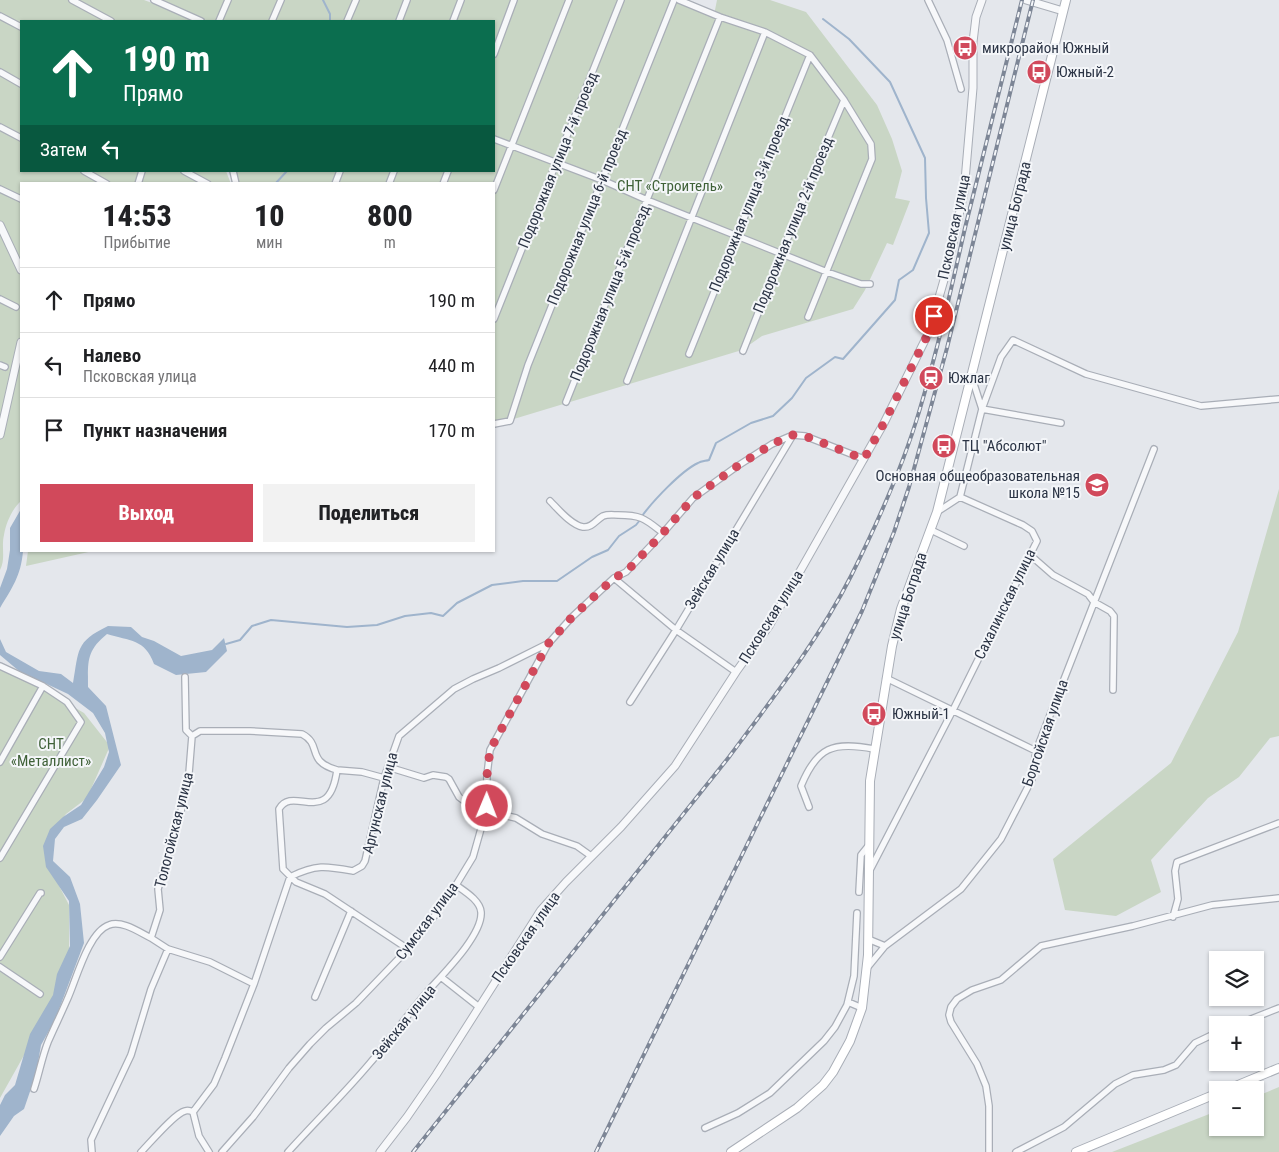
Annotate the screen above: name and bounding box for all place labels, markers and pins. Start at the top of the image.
bus stop icon: микрорайон Южный [952,35,978,61]
place label: микрорайон Южный [982,39,1109,57]
bus stop icon: Южный-2 [1026,59,1052,85]
place label: Южный-2 [1056,63,1114,81]
pin [913,295,955,337]
station icon: Южлаг [918,365,944,391]
place label: Южлаг [948,369,990,387]
bus stop icon: ТЦ "Абсолют" [931,433,957,459]
place label: ТЦ "Абсолют" [962,437,1047,455]
place label: Основная общеобразовательная школа №15 [875,467,1080,502]
school or university icon: Основная общеобразовательная школа №15 [1084,472,1110,498]
bus stop icon: Южный-1 [861,701,887,727]
place label: Южный-1 [892,705,950,723]

